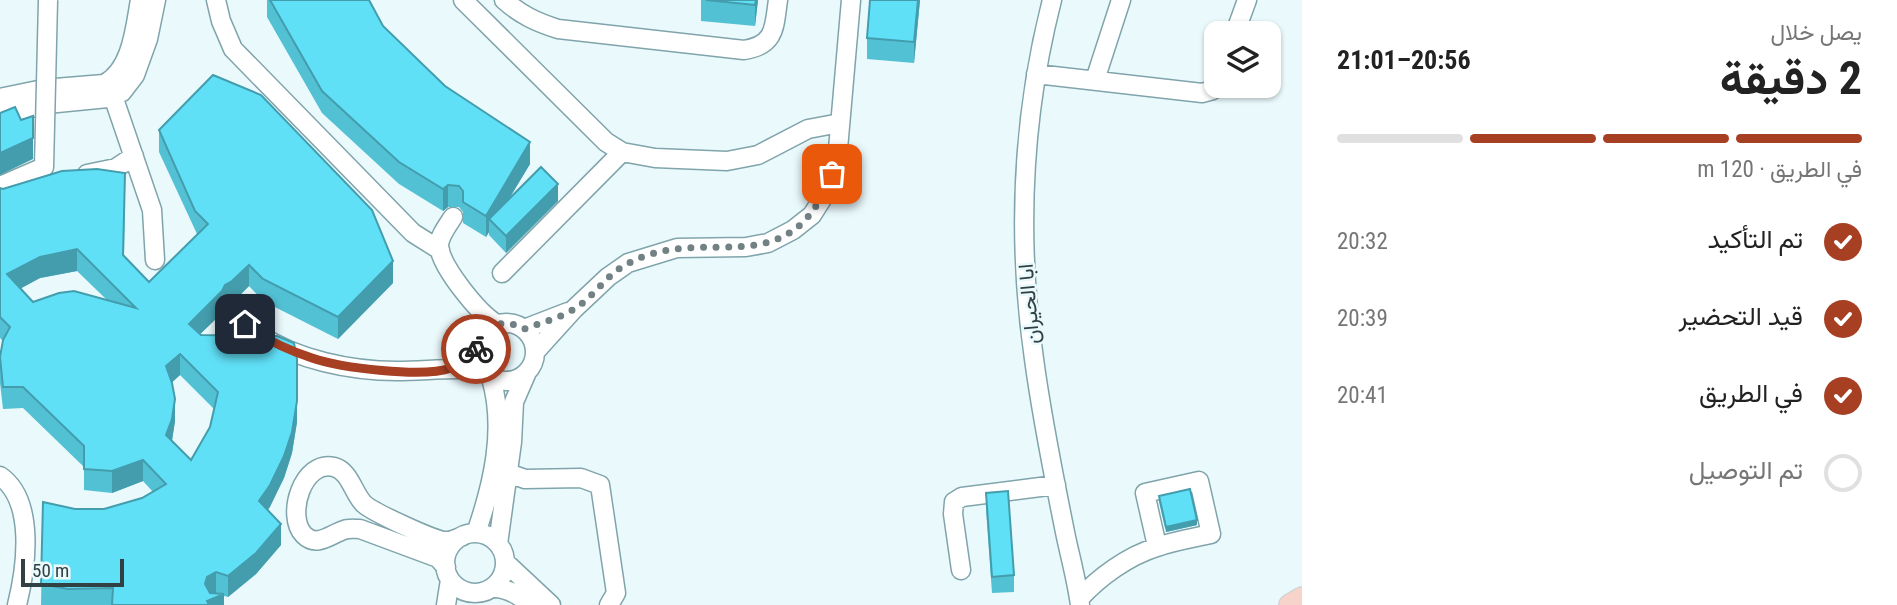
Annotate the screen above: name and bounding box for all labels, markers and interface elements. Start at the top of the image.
text: يصل خلال [1770,19,1862,46]
map controls [1204,21,1281,98]
button: layers [1204,21,1281,98]
text: 20:56–21:01 [1337,45,1471,75]
text: 2 دقيقة [1720,51,1862,105]
pin [802,144,862,204]
icon: bag [813,155,851,193]
text: في الطريق · 120 m [1697,156,1862,183]
icon: check [1824,223,1862,261]
text: تم التأكيد [1708,224,1803,254]
text: 20:32 [1337,228,1388,255]
street label: ابا الحيران [1014,263,1045,345]
pin [215,294,275,354]
icon: check [1824,300,1862,338]
text: قيد التحضير [1679,301,1803,331]
icon: home [226,305,264,343]
text: 20:39 [1337,305,1388,332]
courier [441,314,511,384]
icon: bike [457,330,495,368]
icon: check [1824,377,1862,415]
text: في الطريق [1699,378,1803,408]
text: 20:41 [1337,382,1388,409]
text: تم التوصيل [1689,455,1803,485]
scale bar [21,556,124,588]
text: 50 m [32,559,69,582]

